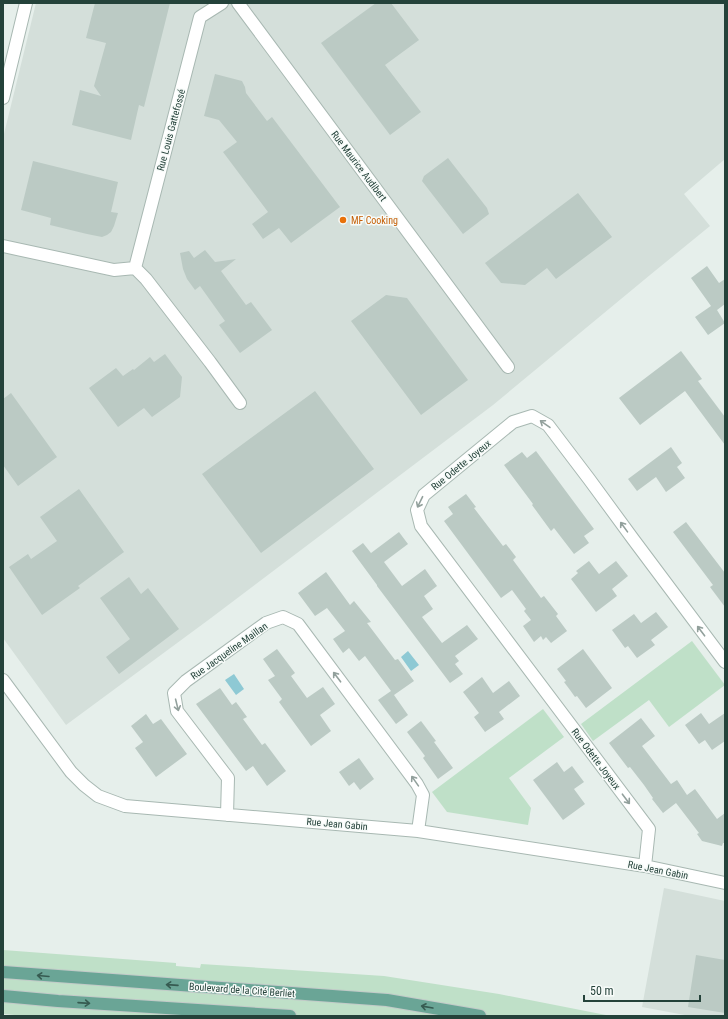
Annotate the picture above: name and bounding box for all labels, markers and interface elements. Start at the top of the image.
street label: Rue Louis Gattefossé [155,88,187,172]
street label: Rue Maurice Audibert [329,129,389,203]
marker: MF Cooking [338,215,348,225]
place label: MF Cooking [351,215,398,226]
one-way arrow [539,420,550,428]
street label: Rue Odette Joyeux [429,437,493,492]
one-way arrow [416,496,423,508]
one-way arrow [620,521,628,532]
street label: Rue Jacqueline Maillan [189,620,270,682]
one-way arrow [697,626,706,637]
one-way arrow [333,671,341,682]
one-way arrow [173,698,181,711]
street label: Rue Odette Joyeux [569,726,623,792]
one-way arrow [411,776,419,787]
one-way arrow [622,793,631,804]
street label: Rue Jean Gabin [306,816,368,832]
street label: Rue Jean Gabin [627,859,689,881]
one-way arrow [37,972,50,979]
scale bar [584,977,700,1003]
street label: Boulevard de la Cité Berliet [189,981,295,999]
one-way arrow [166,982,179,989]
text: 50 m [590,984,614,998]
one-way arrow [77,999,90,1006]
one-way arrow [421,1003,434,1011]

